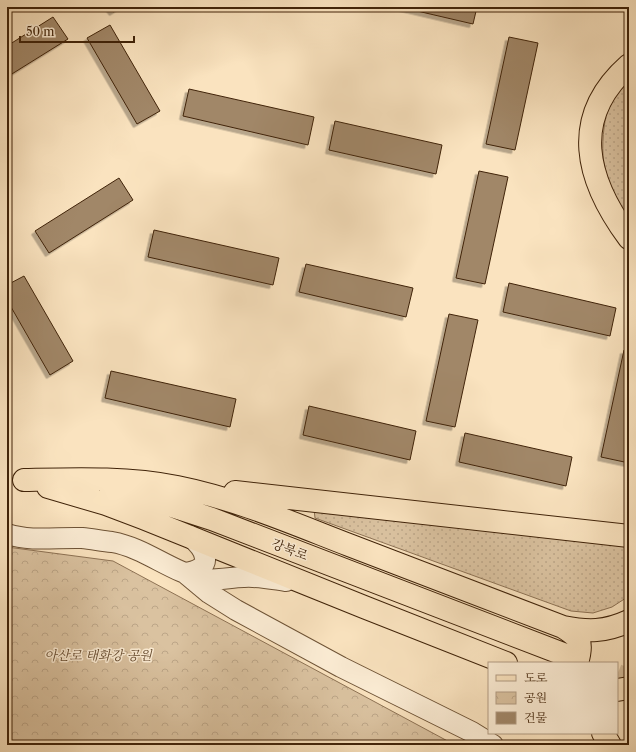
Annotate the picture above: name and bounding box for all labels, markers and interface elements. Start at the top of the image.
scale bar [20,18,134,44]
text: 50 m [26,24,55,39]
street label: 강북로 [270,535,311,563]
park label: 아산로 태화강 공원 [44,647,153,663]
legend [488,662,618,734]
text: 도로 [524,670,548,685]
text: 공원 [524,690,547,705]
text: 건물 [524,710,548,725]

